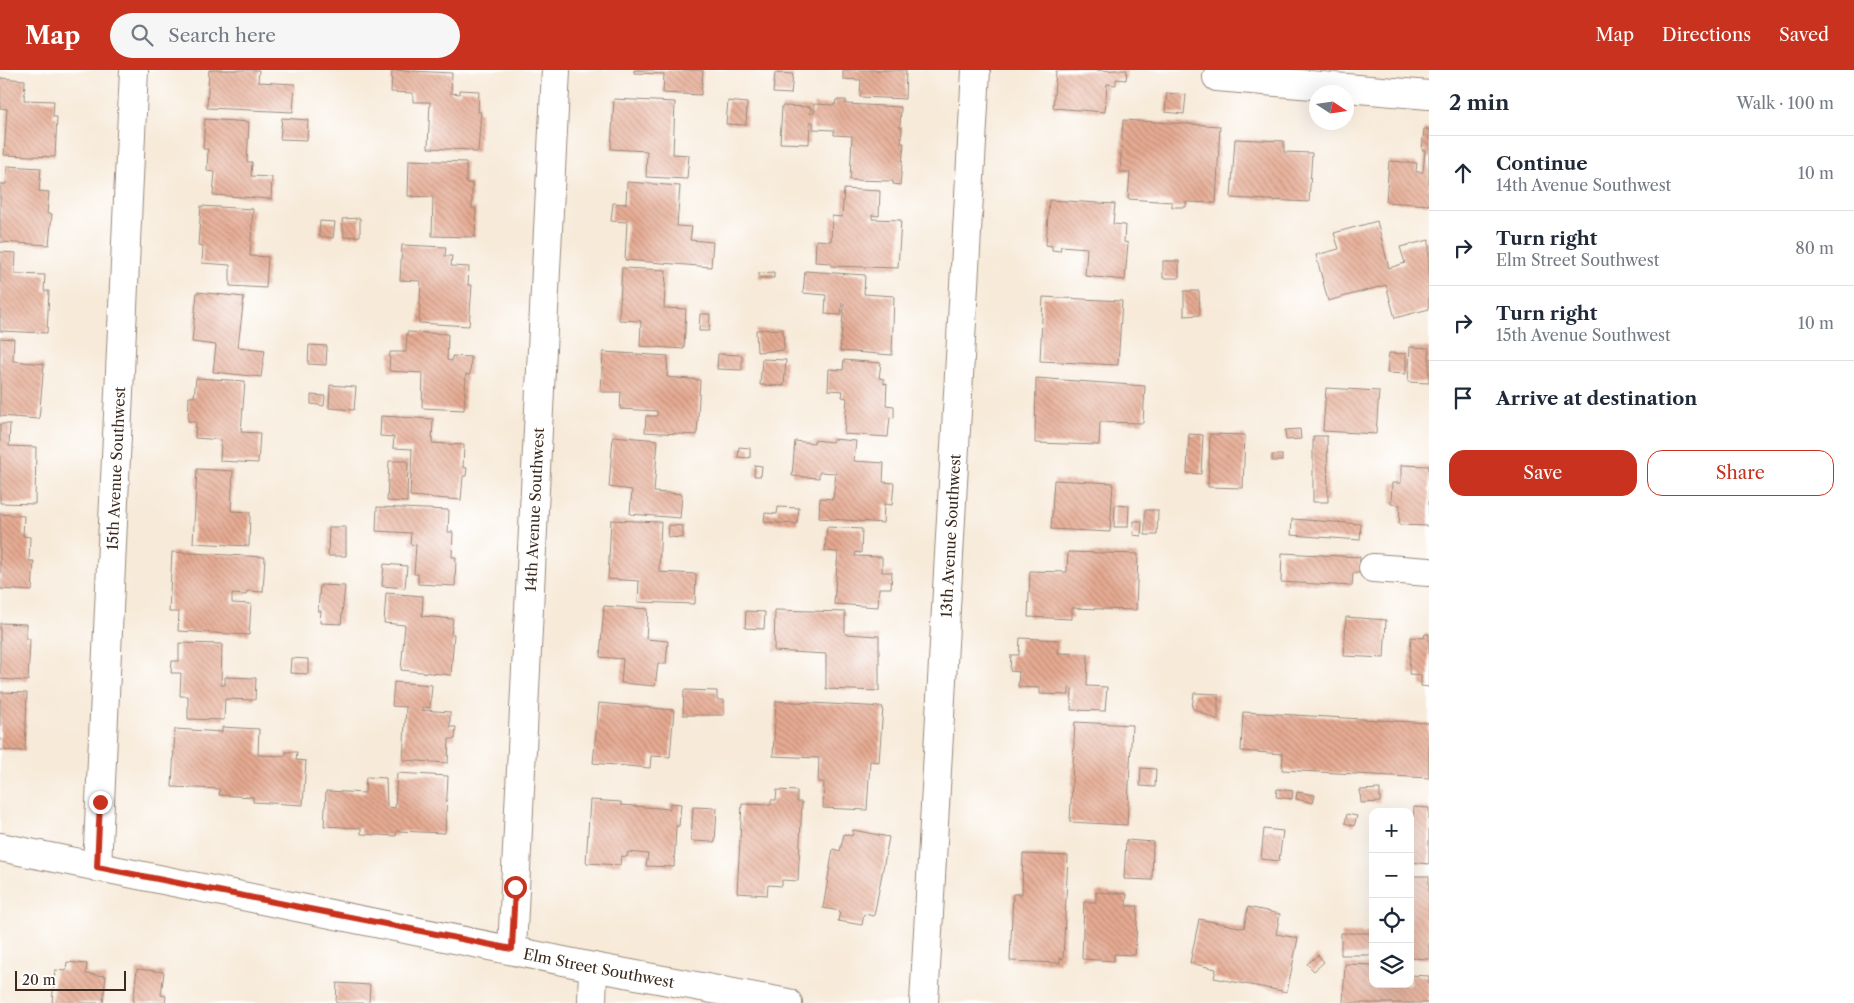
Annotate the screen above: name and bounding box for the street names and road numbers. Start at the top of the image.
street label: 15th Avenue Southwest [102,385,129,551]
street label: 14th Avenue Southwest [520,426,548,592]
street label: 13th Avenue Southwest [936,453,964,618]
street label: Elm Street Southwest [522,944,677,991]

